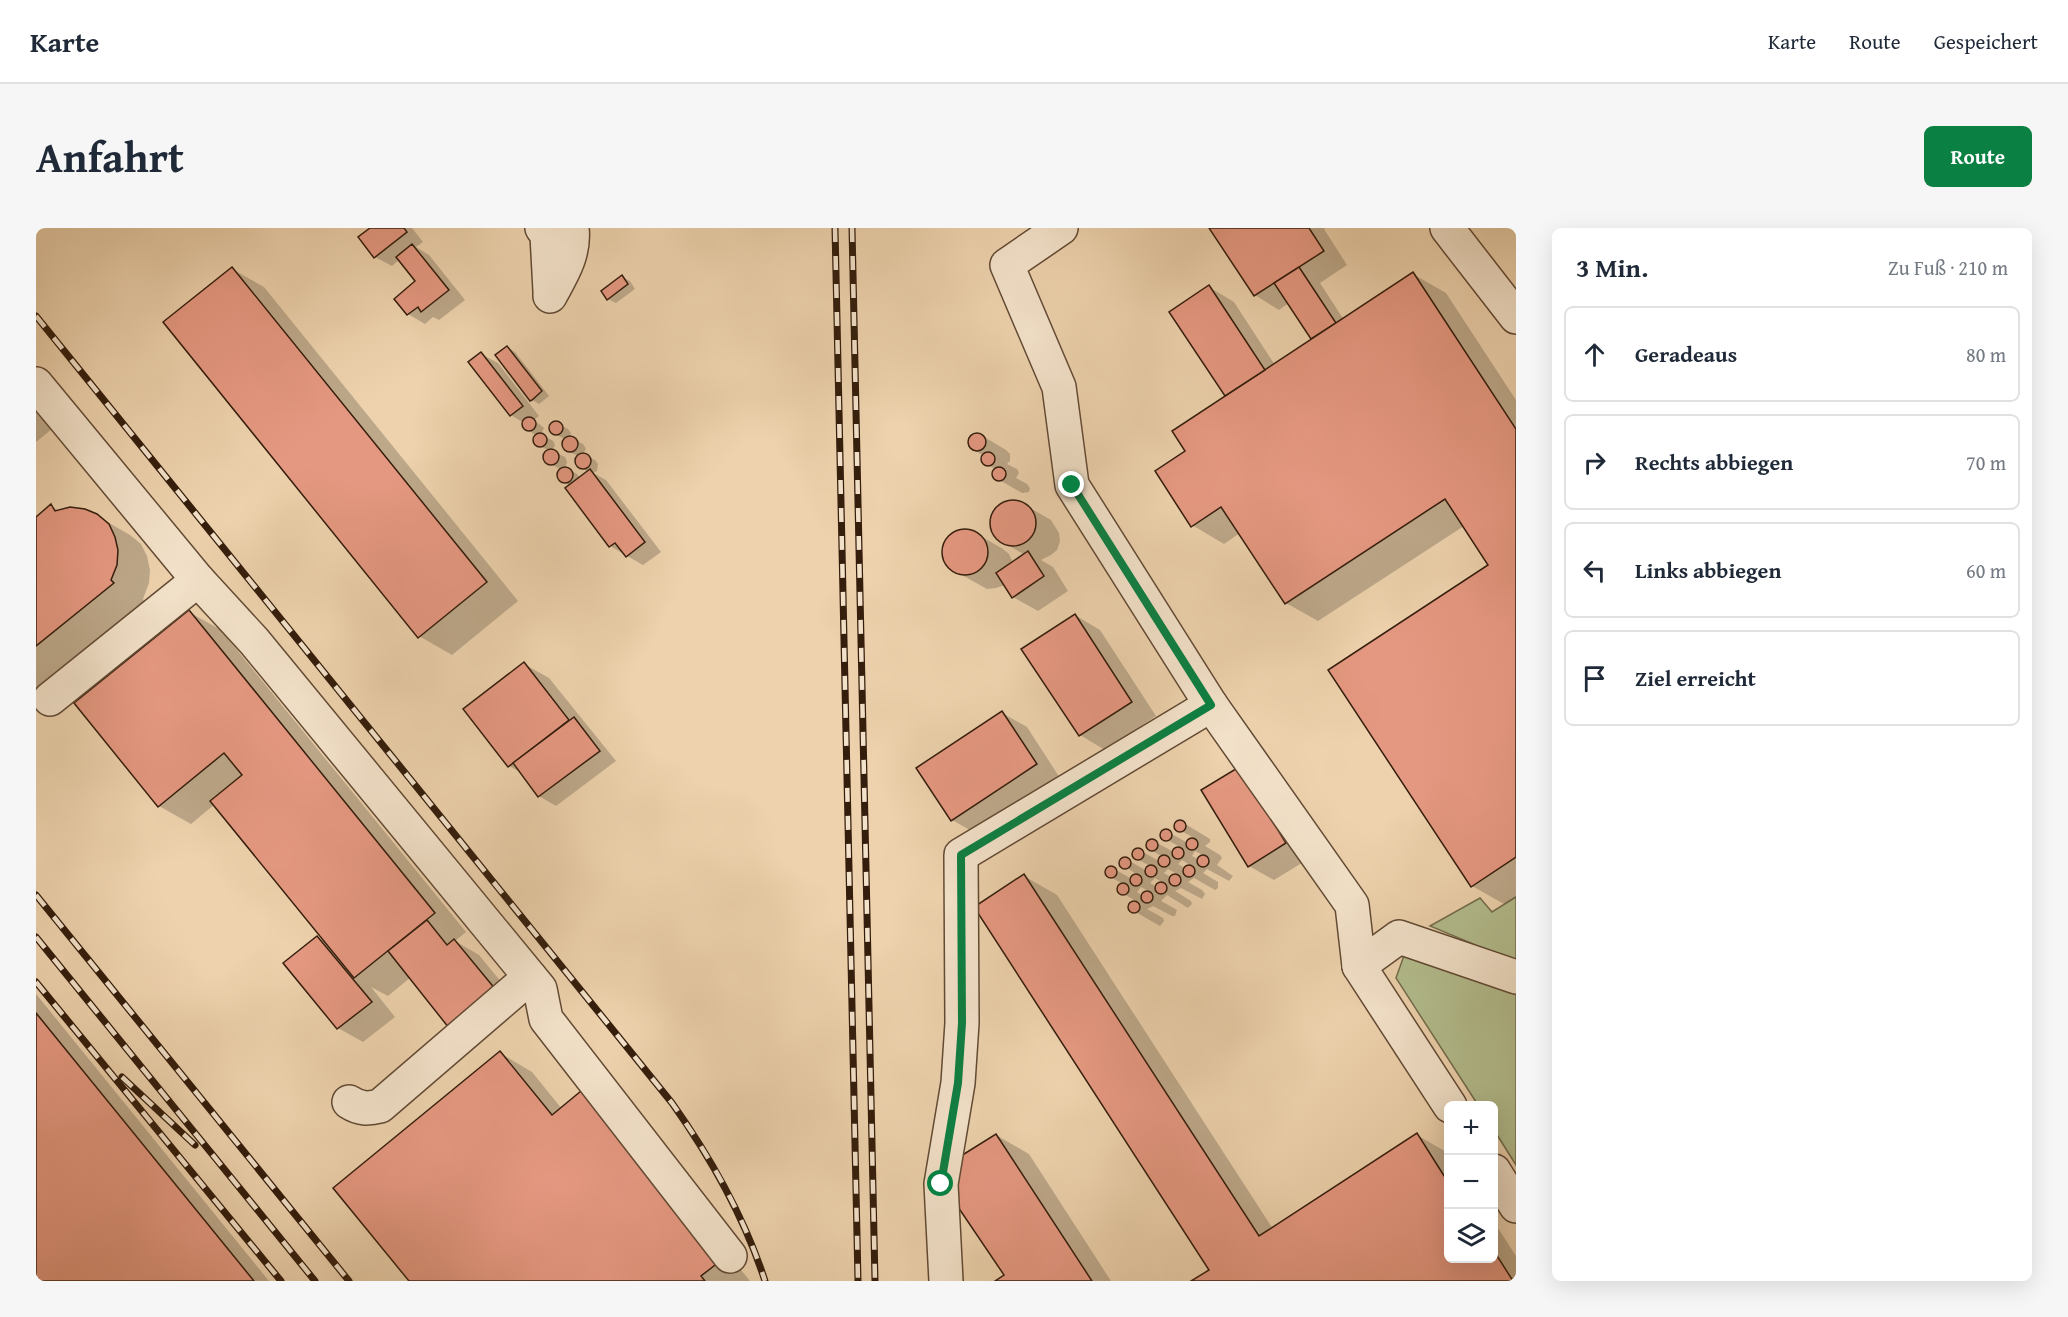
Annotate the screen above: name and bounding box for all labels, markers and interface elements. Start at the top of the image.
text: Karte [30,21,99,62]
text: Karte [1768,26,1816,57]
text: Route [1849,26,1901,57]
text: Gespeichert [1934,26,2038,57]
text: Anfahrt [36,126,184,187]
button: Route [1924,126,2032,187]
text: 3 Min. [1576,248,1648,287]
text: Zu Fuß · 210 m [1888,253,2008,282]
icon: ahead [1578,338,1611,371]
text: Geradeaus [1635,338,1737,370]
text: 80 m [1966,340,2006,369]
icon: right [1578,446,1611,479]
text: Rechts abbiegen [1635,446,1793,478]
text: 70 m [1966,448,2006,477]
route end [1058,471,1084,497]
icon: left [1578,554,1611,587]
text: Links abbiegen [1635,554,1781,586]
text: 60 m [1966,556,2006,585]
icon: arrive [1578,662,1611,695]
text: Ziel erreicht [1635,662,1756,694]
map controls [1444,1101,1498,1263]
button: + [1444,1101,1498,1155]
button: − [1444,1155,1498,1209]
route start [927,1170,953,1196]
button: layers [1444,1209,1498,1263]

